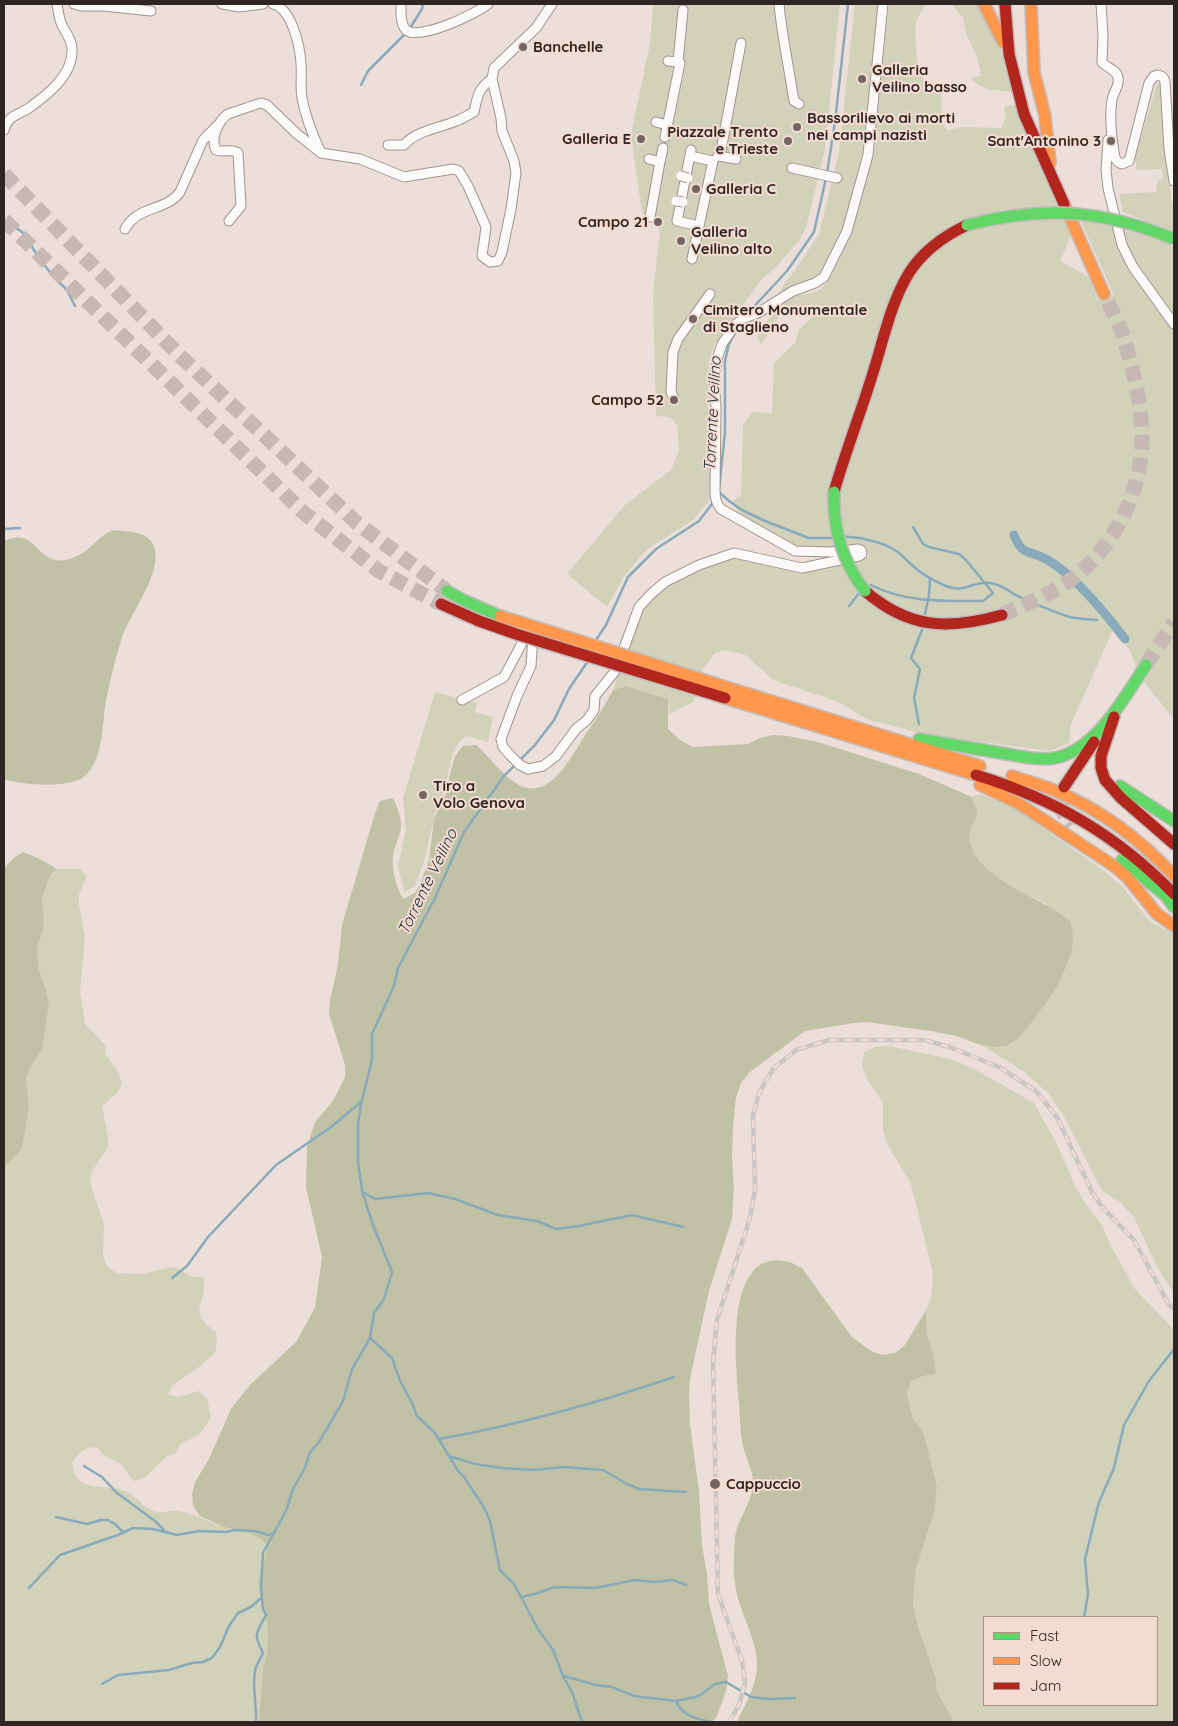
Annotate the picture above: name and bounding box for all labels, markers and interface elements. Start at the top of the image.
place label: Banchelle [533,38,603,56]
marker: Banchelle [517,41,529,53]
place label: Galleria Veilino basso [872,61,967,96]
marker: Galleria Veilino basso [856,73,868,85]
place label: Bassorilievo ai morti nei campi nazisti [807,109,955,144]
marker: Bassorilievo ai morti nei campi nazisti [791,121,803,133]
place label: Piazzale Trento e Trieste [667,123,778,158]
place label: Galleria E [562,130,631,148]
place label: Sant'Antonino 3 [987,132,1101,150]
marker: Galleria E [635,133,647,145]
marker: Piazzale Trento e Trieste [782,135,794,147]
marker: Sant'Antonino 3 [1105,135,1117,147]
place label: Galleria C [706,180,776,198]
marker: Galleria C [690,183,702,195]
place label: Campo 21 [578,213,648,231]
marker: Campo 21 [652,216,664,228]
place label: Galleria Veilino alto [691,223,772,258]
marker: Galleria Veilino alto [675,235,687,247]
place label: Cimitero Monumentale di Staglieno [703,301,867,336]
marker: Cimitero Monumentale di Staglieno [687,313,699,325]
water label: Torrente Veilino [700,356,726,472]
place label: Campo 52 [591,391,664,409]
marker: Campo 52 [668,394,680,406]
place label: Tiro a Volo Genova [433,777,525,812]
marker: Tiro a Volo Genova [417,789,429,801]
water label: Torrente Veilino [394,826,462,938]
place label: Cappuccio [726,1475,801,1493]
marker: Cappuccio [708,1477,722,1491]
legend [983,1616,1158,1706]
text: Fast [1030,1626,1059,1645]
text: Slow [1030,1651,1062,1670]
text: Jam [1030,1676,1061,1695]

